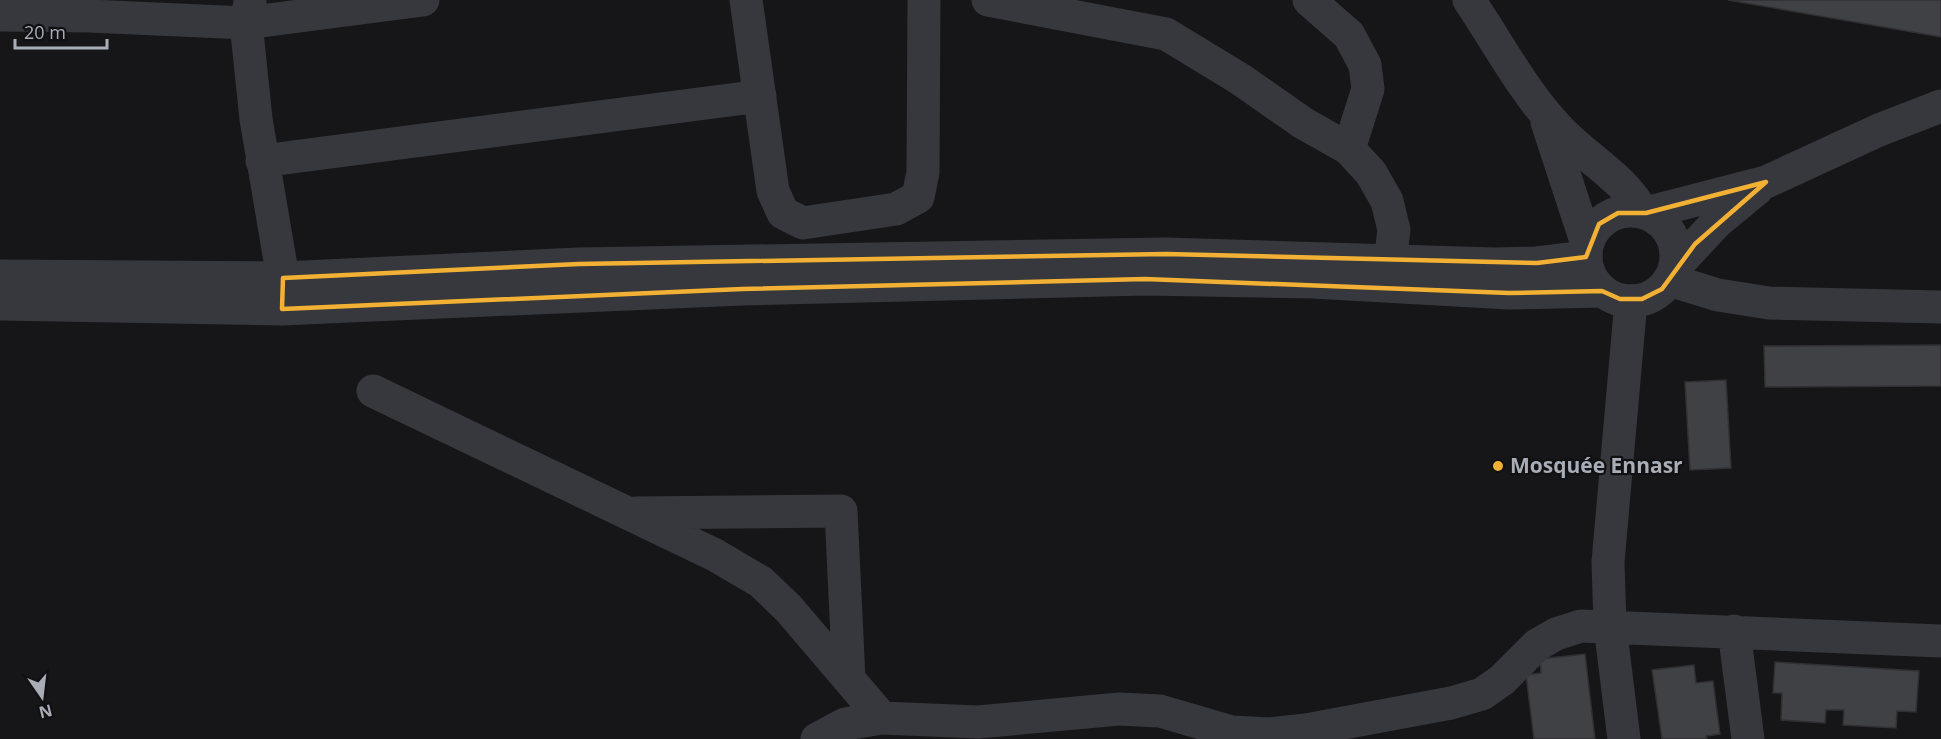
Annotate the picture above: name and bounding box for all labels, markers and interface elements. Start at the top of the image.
scale bar [15,12,106,50]
text: 20 m [24,20,66,44]
place label: Mosquée Ennasr [1510,451,1683,479]
marker: Mosquée Ennasr [1491,459,1505,473]
north arrow [12,667,72,727]
text: N [37,699,55,724]

